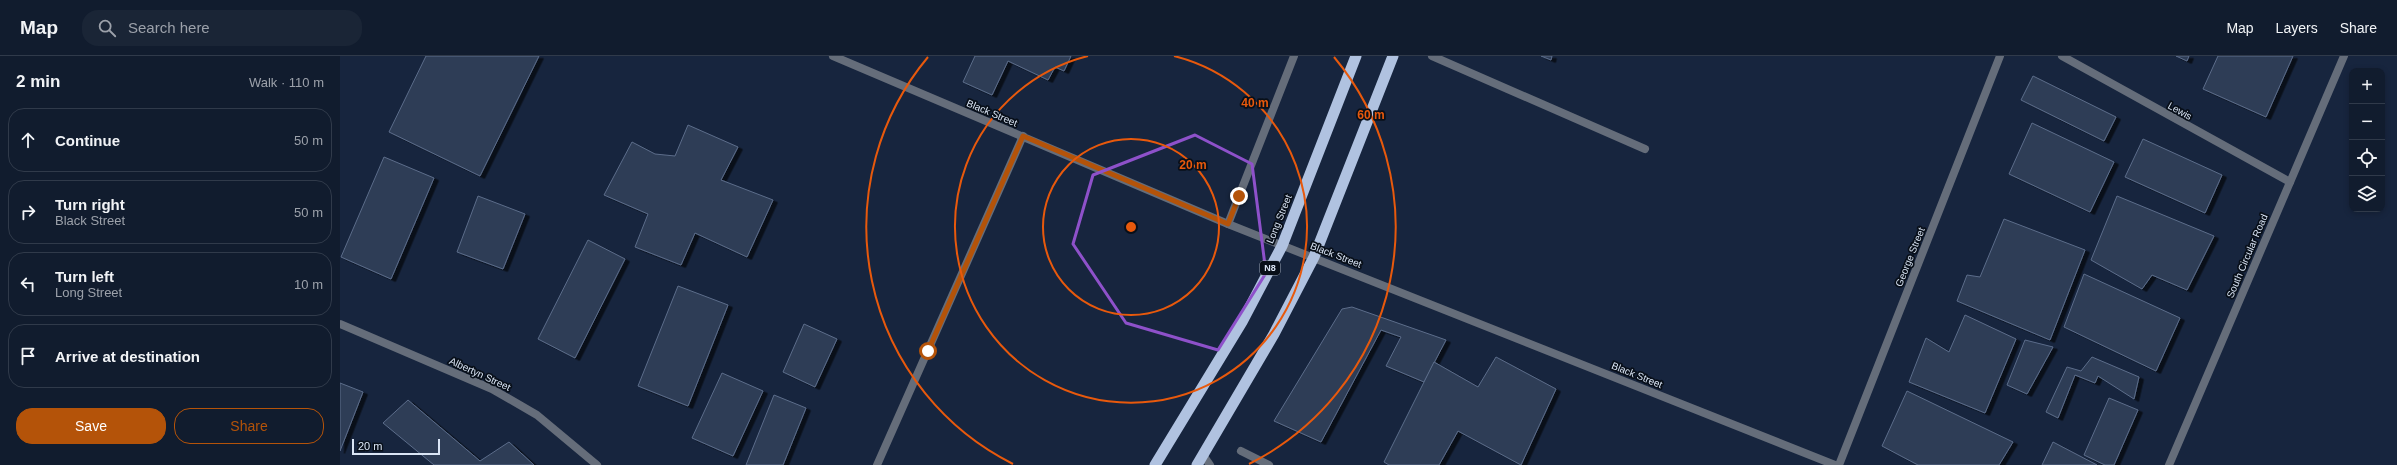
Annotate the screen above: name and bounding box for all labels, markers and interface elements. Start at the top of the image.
search box [82,10,362,46]
text: Map [20,17,58,38]
icon: search [96,17,118,39]
text: Search here [128,19,210,36]
text: Map [2226,20,2254,36]
text: Layers [2276,20,2318,36]
text: Share [2340,20,2377,36]
map controls [2349,68,2385,212]
button: + [2349,68,2385,104]
text: 2 min [16,72,60,91]
text: Walk · 110 m [249,75,324,90]
text: 40 m [1241,96,1269,110]
street label: Black Street [965,97,1019,129]
street label: Lewis [2166,100,2194,122]
button: − [2349,104,2385,140]
text: 60 m [1357,108,1385,122]
icon: ahead [17,129,39,151]
text: Continue [55,132,120,149]
text: 50 m [294,133,323,148]
button: locate [2349,140,2385,176]
text: 20 m [1179,158,1207,172]
button: layers [2349,176,2385,212]
route end [1230,187,1248,205]
street label: Long Street [1264,193,1294,245]
text: Turn right [55,196,125,213]
icon: right [17,201,39,223]
text: 50 m [294,205,323,220]
street label: South Circular Road [2224,212,2270,300]
text: Black Street [55,213,125,228]
centre of rings [1124,220,1138,234]
street label: George Street [1893,226,1927,288]
street label: Black Street [1309,240,1363,270]
road number: N8 [1260,261,1280,275]
text: Turn left [55,268,114,285]
icon: left [17,273,39,295]
text: 10 m [294,277,323,292]
text: Long Street [55,285,122,300]
route start [919,342,937,360]
icon: arrive [17,345,39,367]
text: Arrive at destination [55,348,200,365]
street label: Albertyn Street [448,355,512,393]
street label: Black Street [1610,360,1664,390]
button: Save [16,408,166,444]
button: Share [174,408,324,444]
scale bar [352,437,440,456]
text: 20 m [358,440,382,452]

